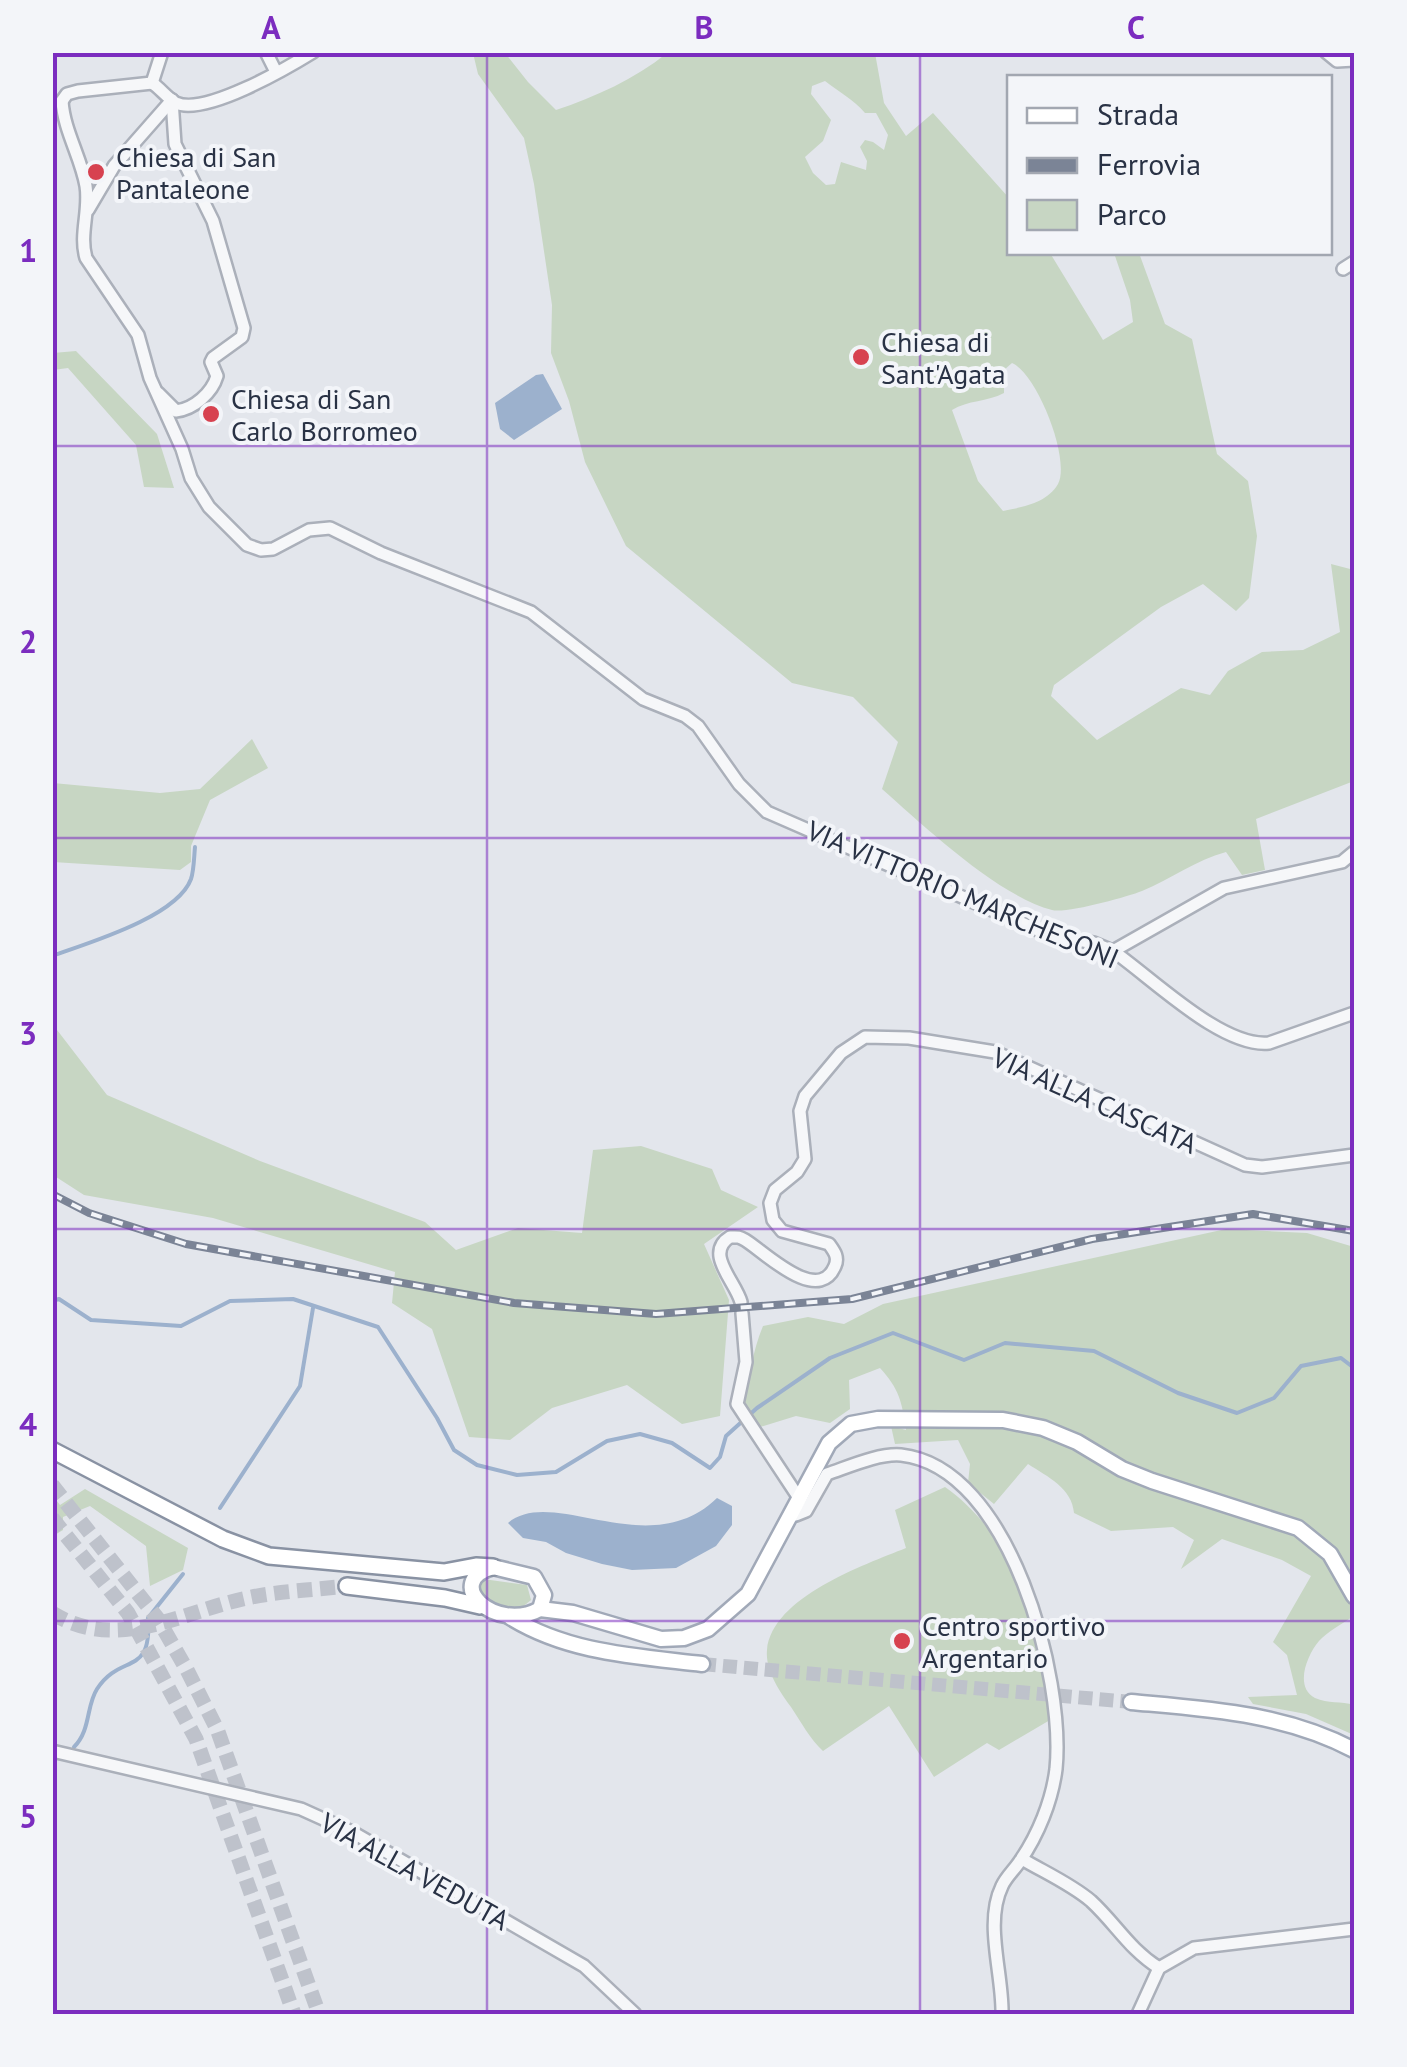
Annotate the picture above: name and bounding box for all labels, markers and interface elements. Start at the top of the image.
text: A [261,6,281,48]
text: B [695,6,713,48]
text: C [1127,6,1145,48]
legend [1007,75,1332,255]
text: Strada [1097,94,1179,133]
place label: Chiesa di San Pantaleone [116,138,276,207]
text: Ferrovia [1097,144,1201,183]
marker: Chiesa di San Pantaleone [85,161,107,183]
text: Parco [1097,194,1167,233]
text: 1 [19,229,37,271]
place label: Chiesa di Sant'Agata [881,323,1006,392]
marker: Chiesa di Sant'Agata [850,346,872,368]
place label: Chiesa di San Carlo Borromeo [231,380,418,449]
marker: Chiesa di San Carlo Borromeo [200,403,222,425]
text: 2 [19,620,37,662]
street label: VIA VITTORIO MARCHESONI [800,811,1125,977]
text: 3 [19,1012,37,1054]
street label: VIA ALLA CASCATA [986,1038,1204,1162]
text: 4 [19,1403,37,1445]
place label: Centro sportivo Argentario [922,1607,1106,1676]
marker: Centro sportivo Argentario [891,1630,913,1652]
text: 5 [19,1795,37,1837]
street label: VIA ALLA VEDUTA [313,1803,517,1939]

